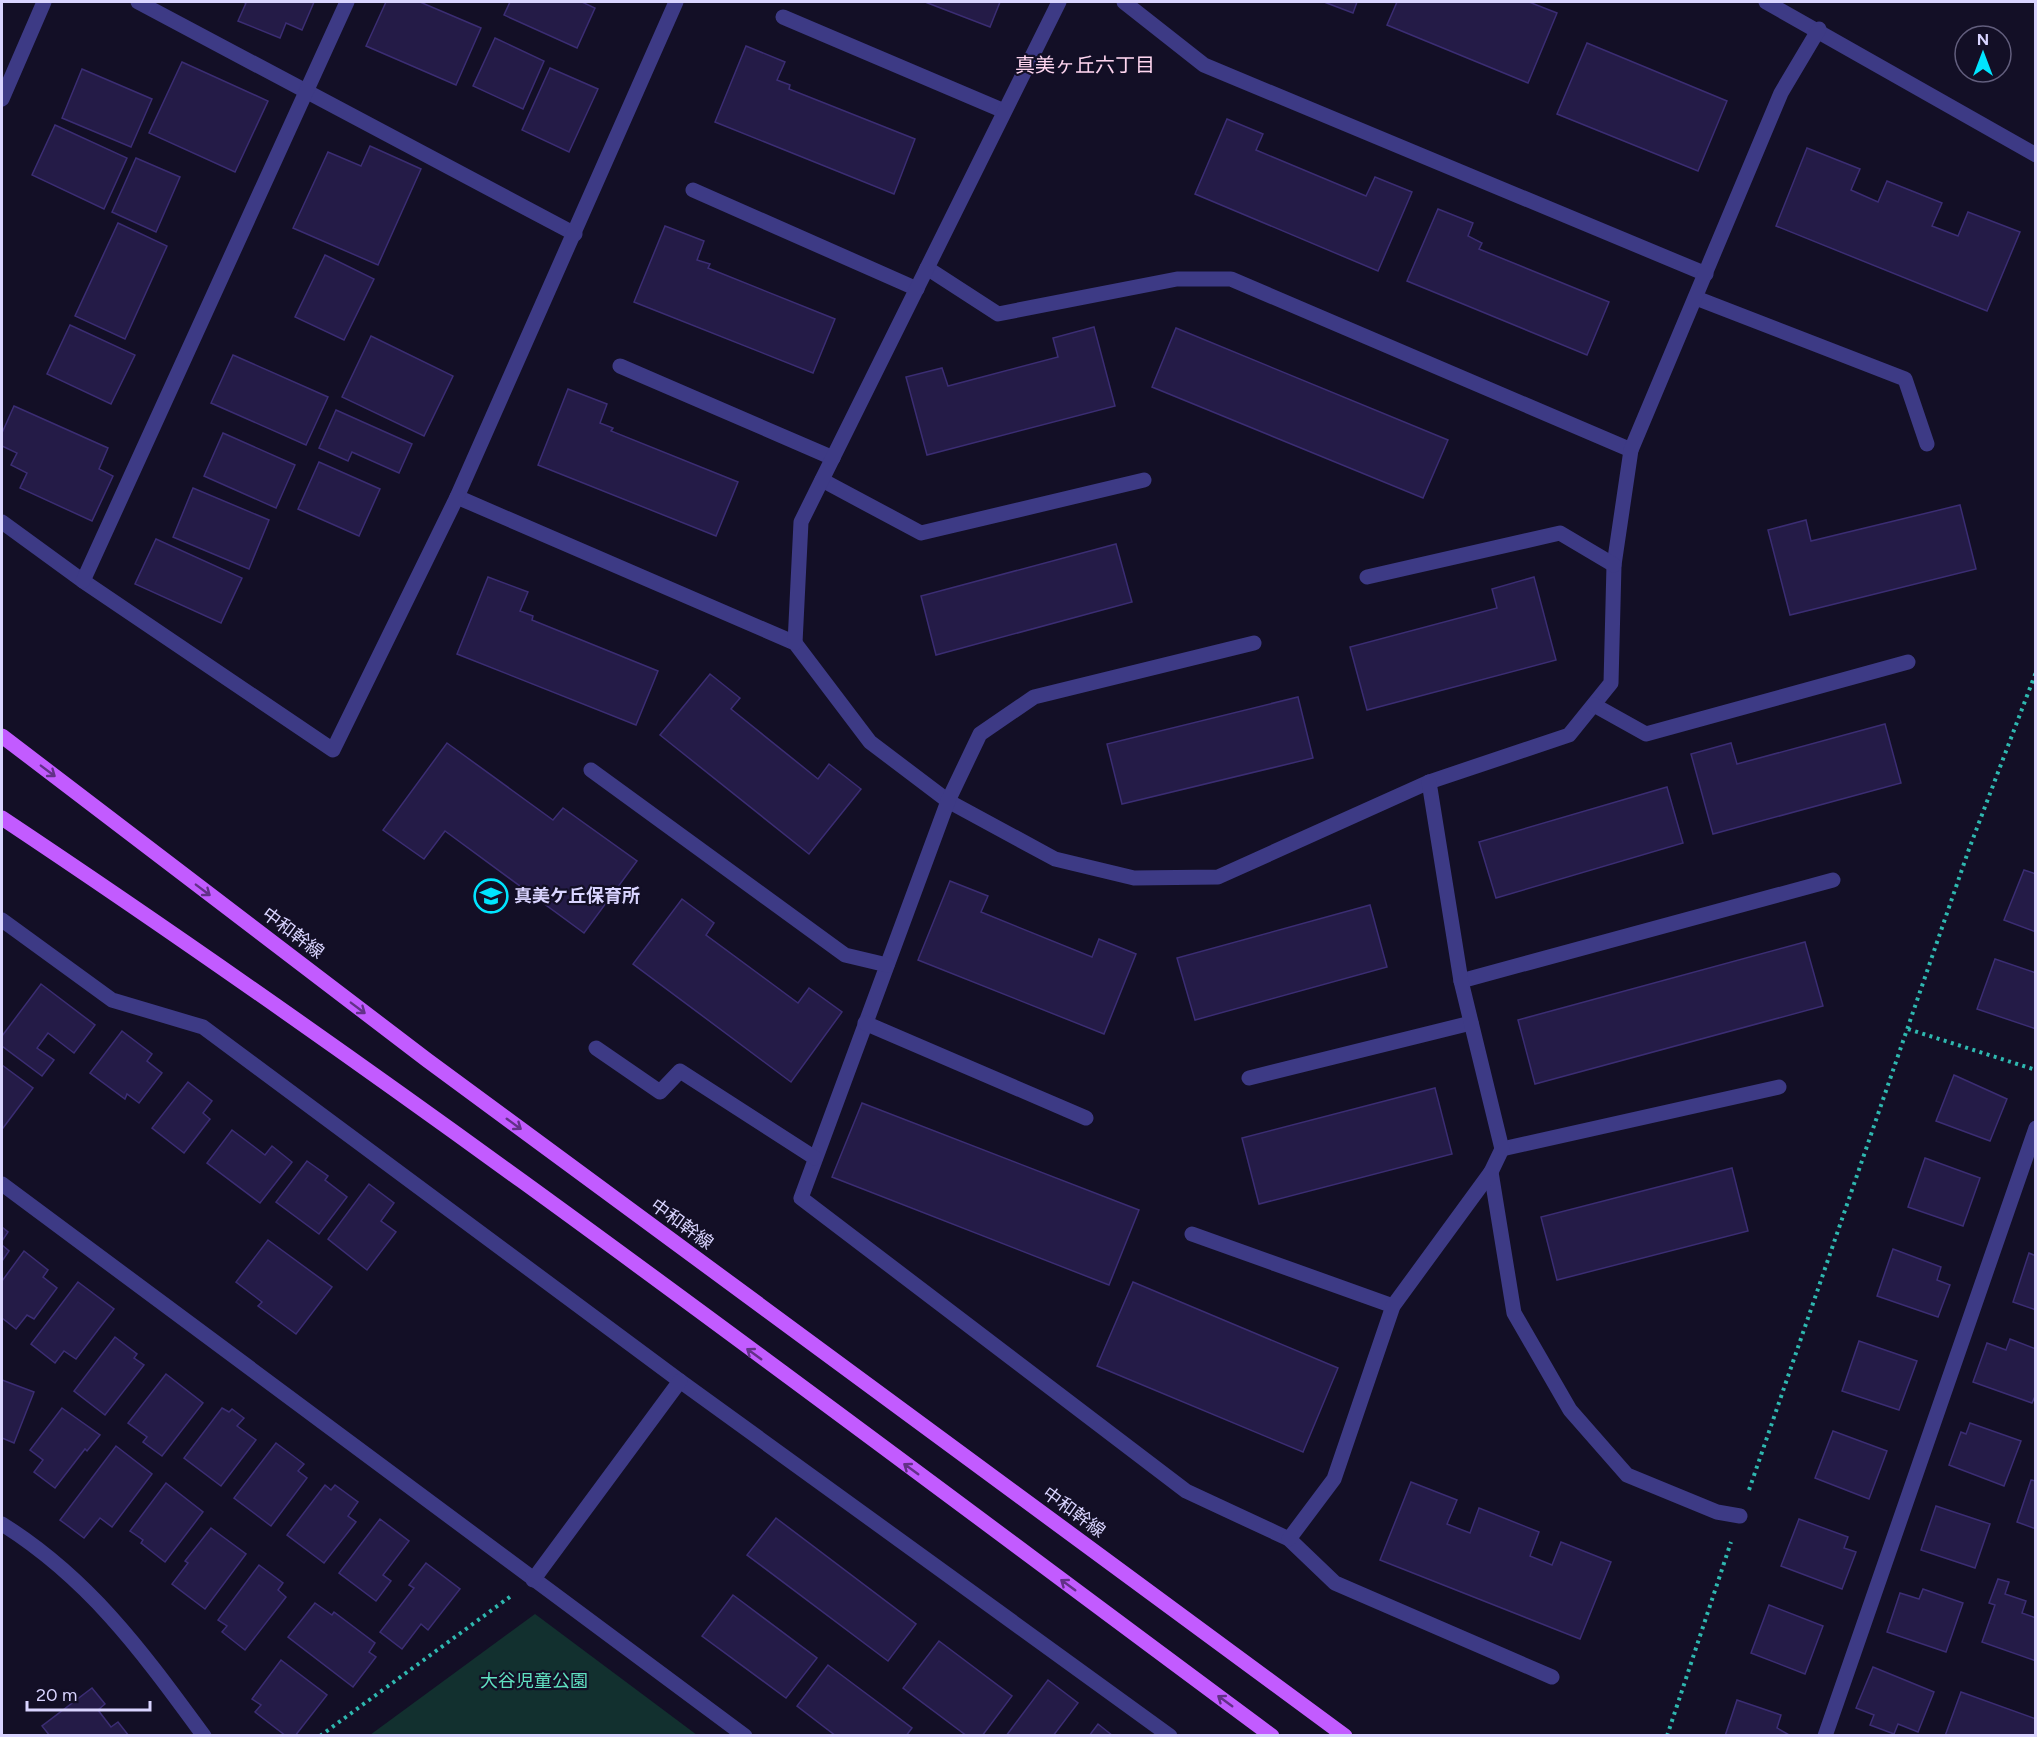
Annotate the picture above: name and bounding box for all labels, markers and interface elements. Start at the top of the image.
north arrow [1953,24,2013,84]
text: N [1977,30,1989,49]
district label: 真美ヶ丘六丁目 [1015,53,1155,77]
one-way arrow [39,765,55,778]
school or university icon: 真美ケ丘保育所 [473,878,509,914]
one-way arrow [195,883,211,896]
place label: 真美ケ丘保育所 [514,885,640,907]
street label: 中和幹線 [258,903,328,963]
one-way arrow [350,1001,366,1014]
one-way arrow [506,1118,522,1131]
street label: 中和幹線 [646,1194,718,1254]
one-way arrow [747,1347,763,1360]
one-way arrow [904,1463,920,1476]
street label: 中和幹線 [1038,1482,1110,1542]
one-way arrow [1061,1579,1077,1591]
park label: 大谷児童公園 [480,1670,588,1692]
scale bar [27,1674,150,1712]
text: 20 m [36,1684,77,1706]
one-way arrow [1218,1695,1234,1707]

